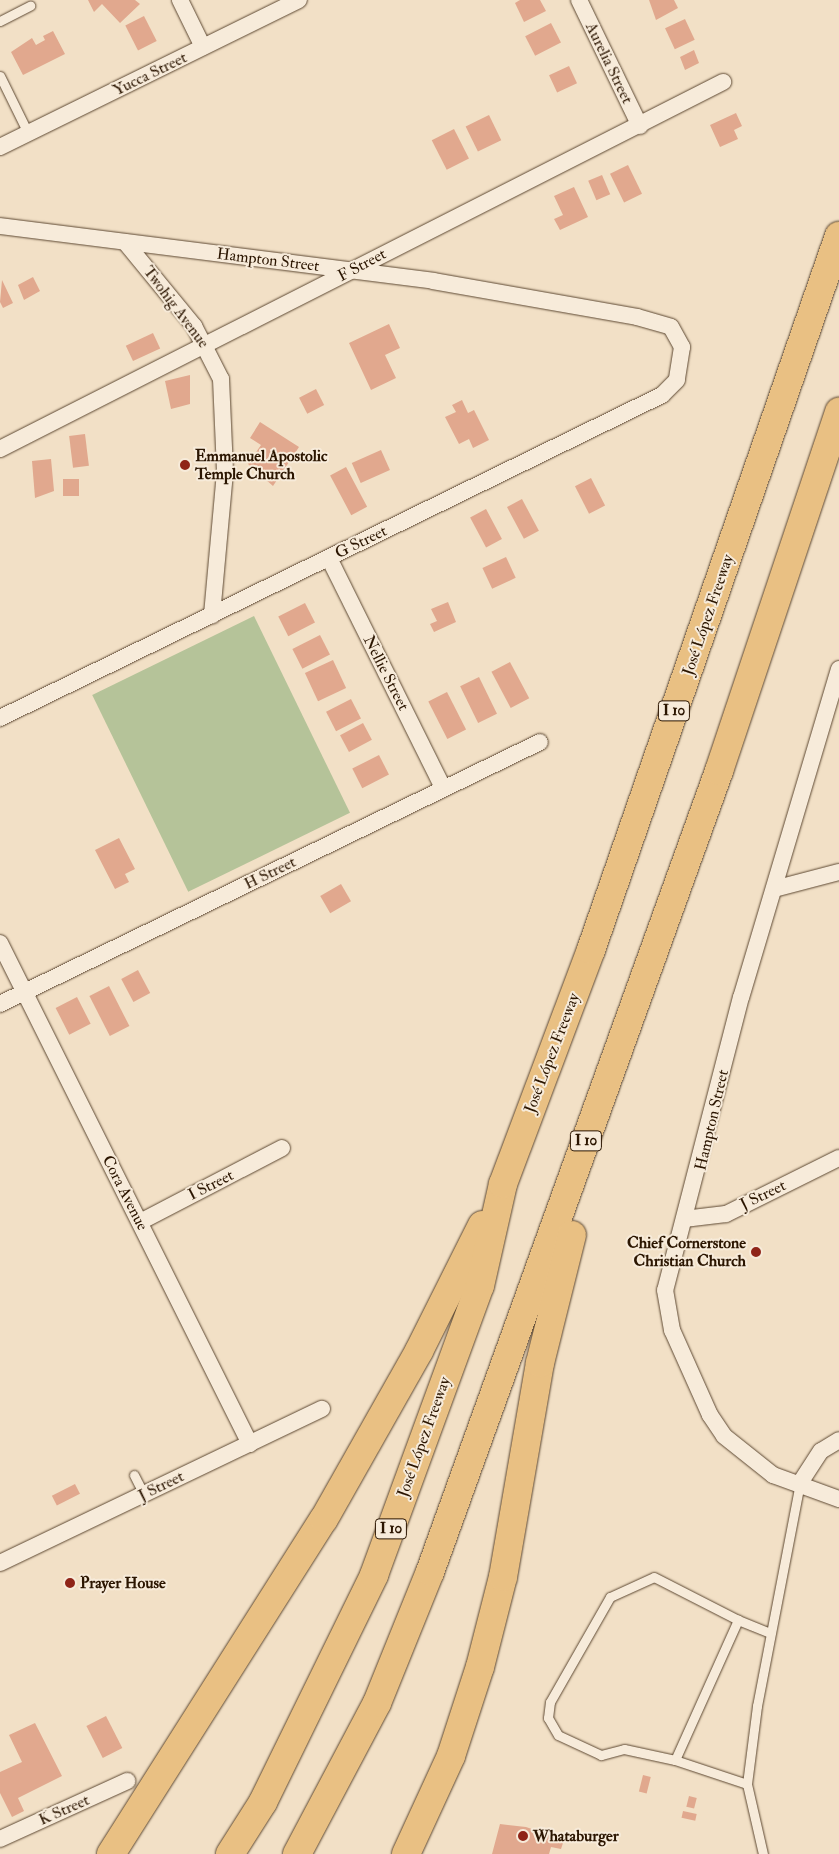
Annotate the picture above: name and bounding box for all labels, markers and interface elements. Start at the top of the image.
street label: Aurelia Street [581,19,637,107]
street label: Yucca Street [110,48,190,100]
street label: Hampton Street [216,244,320,276]
street label: F Street [335,244,389,286]
street label: Twohig Avenue [139,262,213,352]
place label: Emmanuel Apostolic Temple Church [195,446,327,484]
marker: Emmanuel Apostolic Temple Church [179,459,191,471]
street label: G Street [332,521,390,563]
street label: José López Freeway [678,552,738,678]
street label: Nellie Street [359,632,413,714]
road number: I 10 [658,698,690,724]
street label: H Street [241,852,299,894]
street label: José López Freeway [520,990,584,1116]
street label: Hampton Street [691,1068,733,1172]
road number: I 10 [570,1128,602,1154]
street label: Cora Avenue [98,1152,152,1234]
street label: I Street [185,1165,237,1205]
street label: J Street [737,1176,789,1214]
place label: Chief Cornerstone Christian Church [627,1233,746,1271]
marker: Chief Cornerstone Christian Church [750,1246,762,1258]
street label: José López Freeway [393,1374,455,1500]
street label: J Street [135,1467,187,1505]
road number: I 10 [375,1516,407,1542]
place label: Prayer House [80,1573,166,1593]
marker: Prayer House [64,1577,76,1589]
street label: K Street [36,1790,92,1830]
place label: Whataburger [533,1826,619,1846]
marker: Whataburger [517,1830,529,1842]

